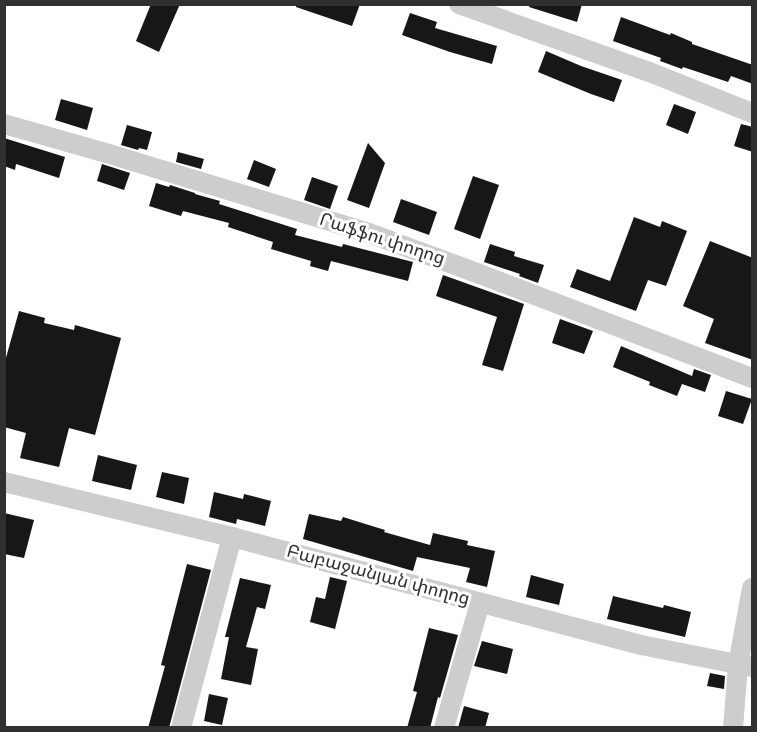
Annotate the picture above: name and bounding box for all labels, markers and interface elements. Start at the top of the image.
street label: Րաֆֆու փողոց [316,209,448,271]
street label: Բաբաջանյան փողոց [284,540,472,612]

